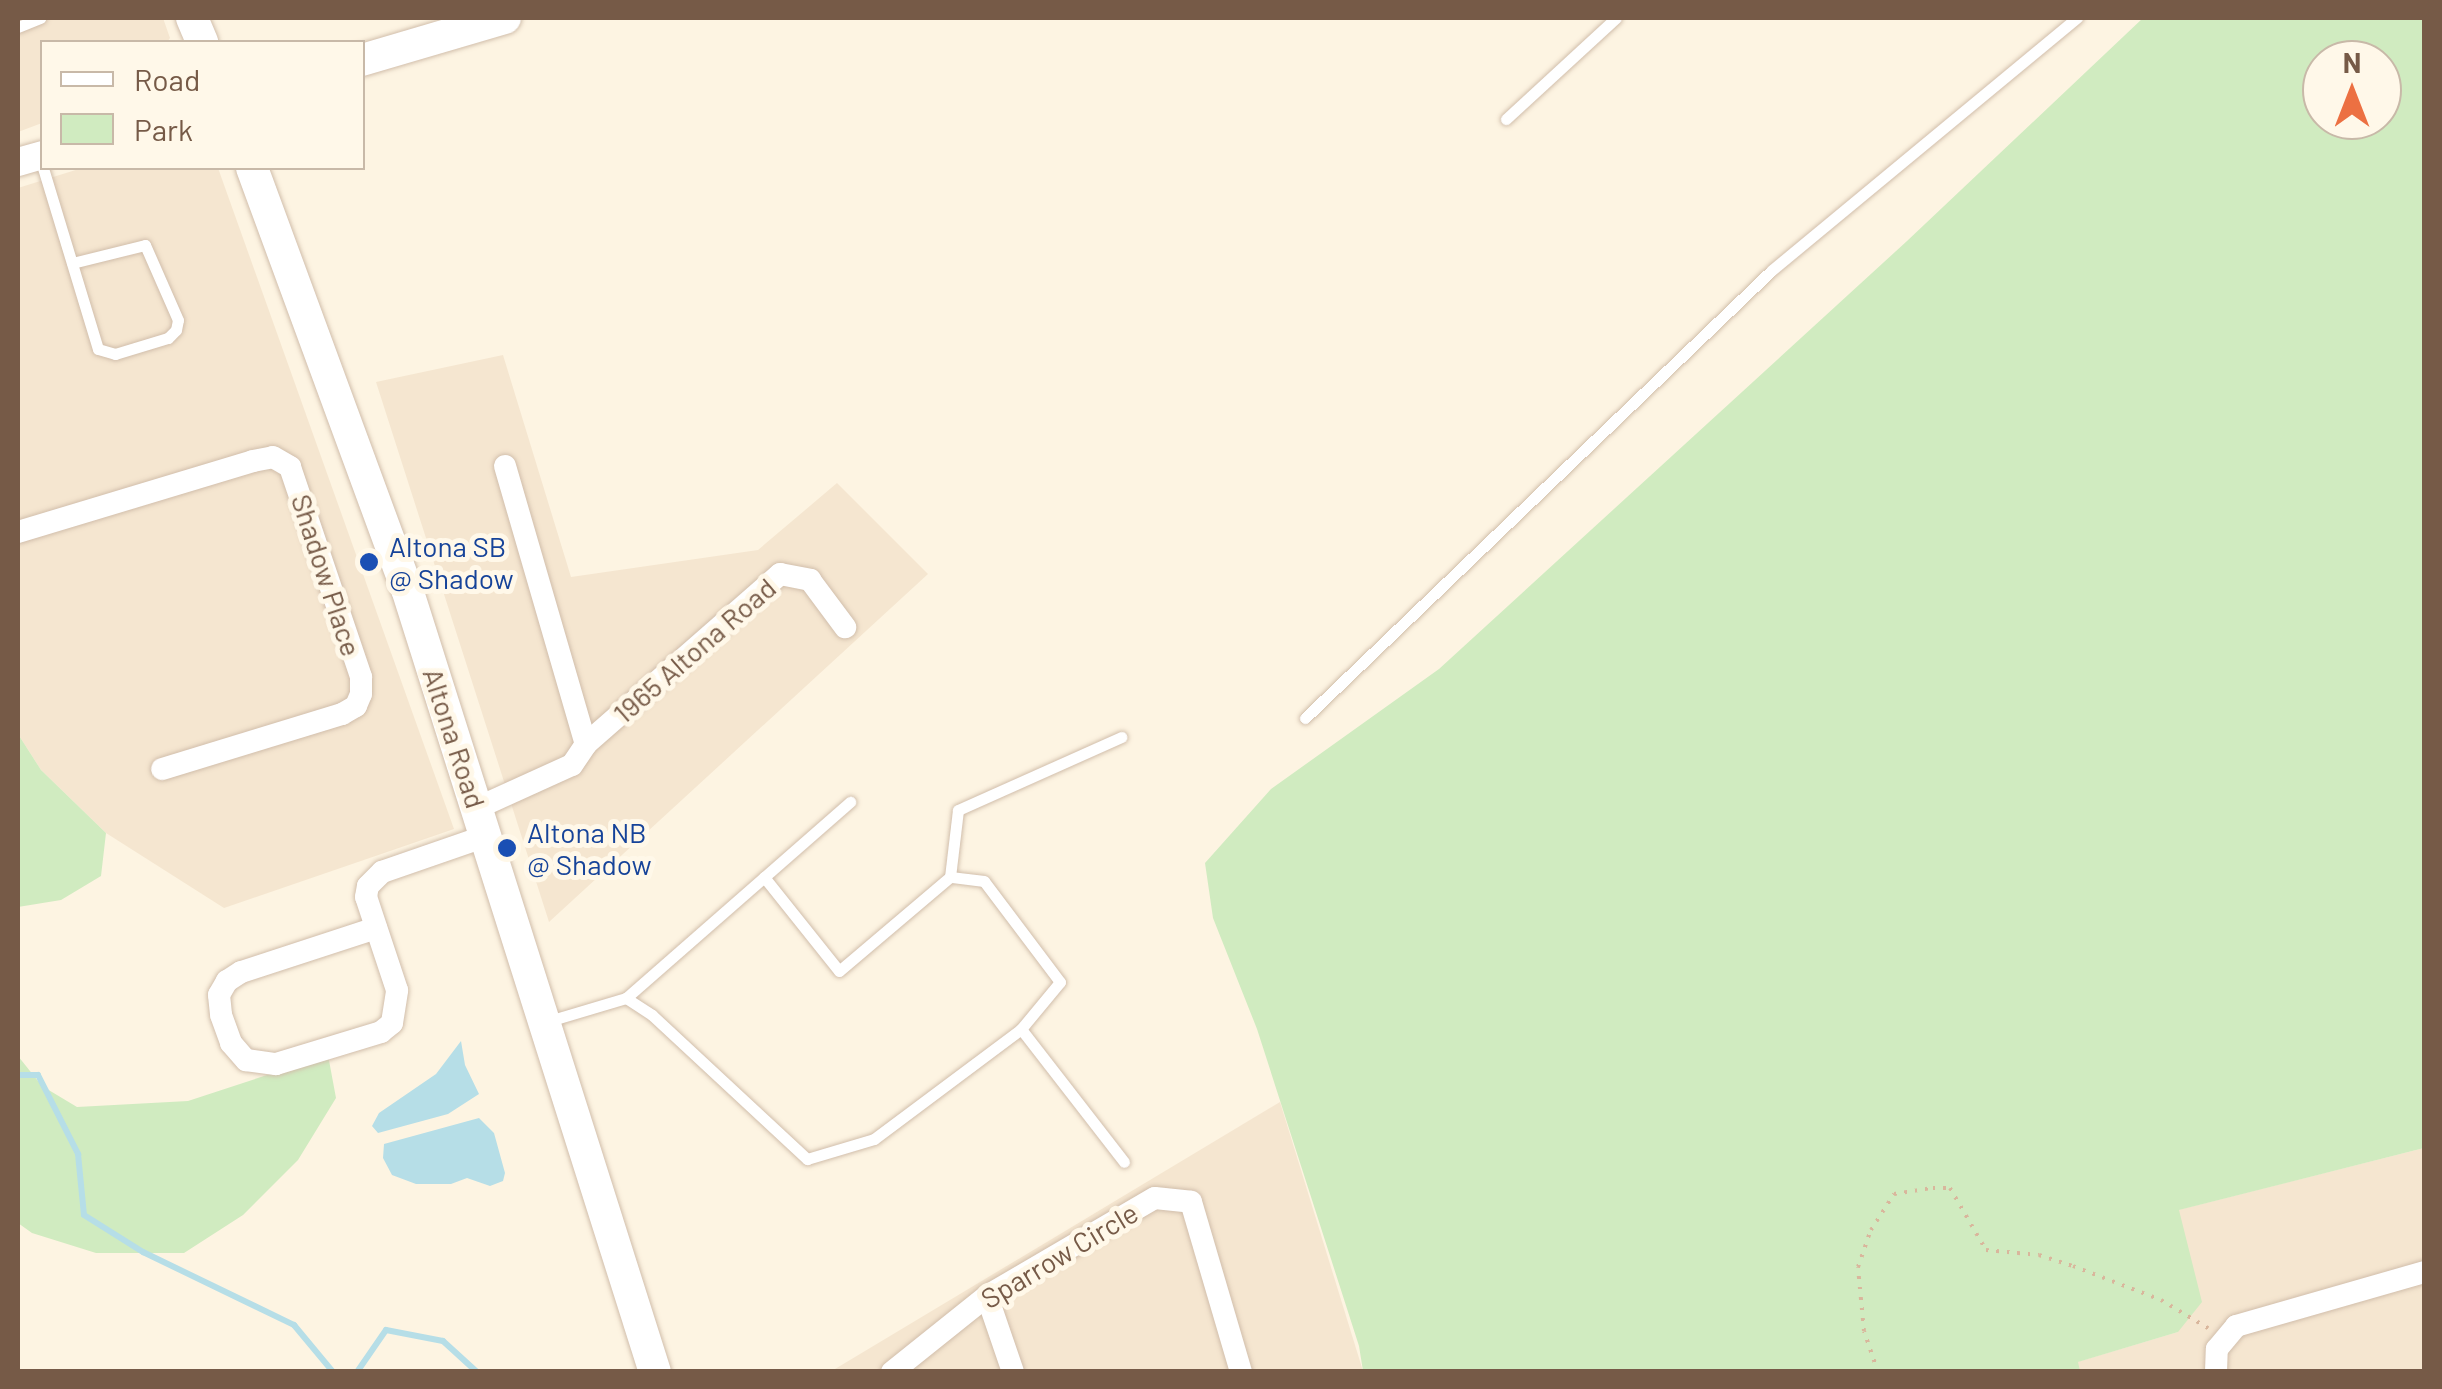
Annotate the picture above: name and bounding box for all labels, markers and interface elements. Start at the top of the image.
legend [40,40,365,170]
north arrow [2302,40,2402,140]
text: N [2343,45,2361,79]
text: Road [134,61,200,97]
text: Park [134,111,193,147]
street label: Shadow Place [285,490,369,660]
place label: Altona SB @ Shadow [389,529,514,595]
marker: Altona SB @ Shadow [358,551,380,573]
street label: 1965 Altona Road [606,570,782,730]
street label: Altona Road [417,664,493,812]
place label: Altona NB @ Shadow [527,815,652,881]
marker: Altona NB @ Shadow [496,837,518,859]
street label: Sparrow Circle [975,1195,1143,1315]

